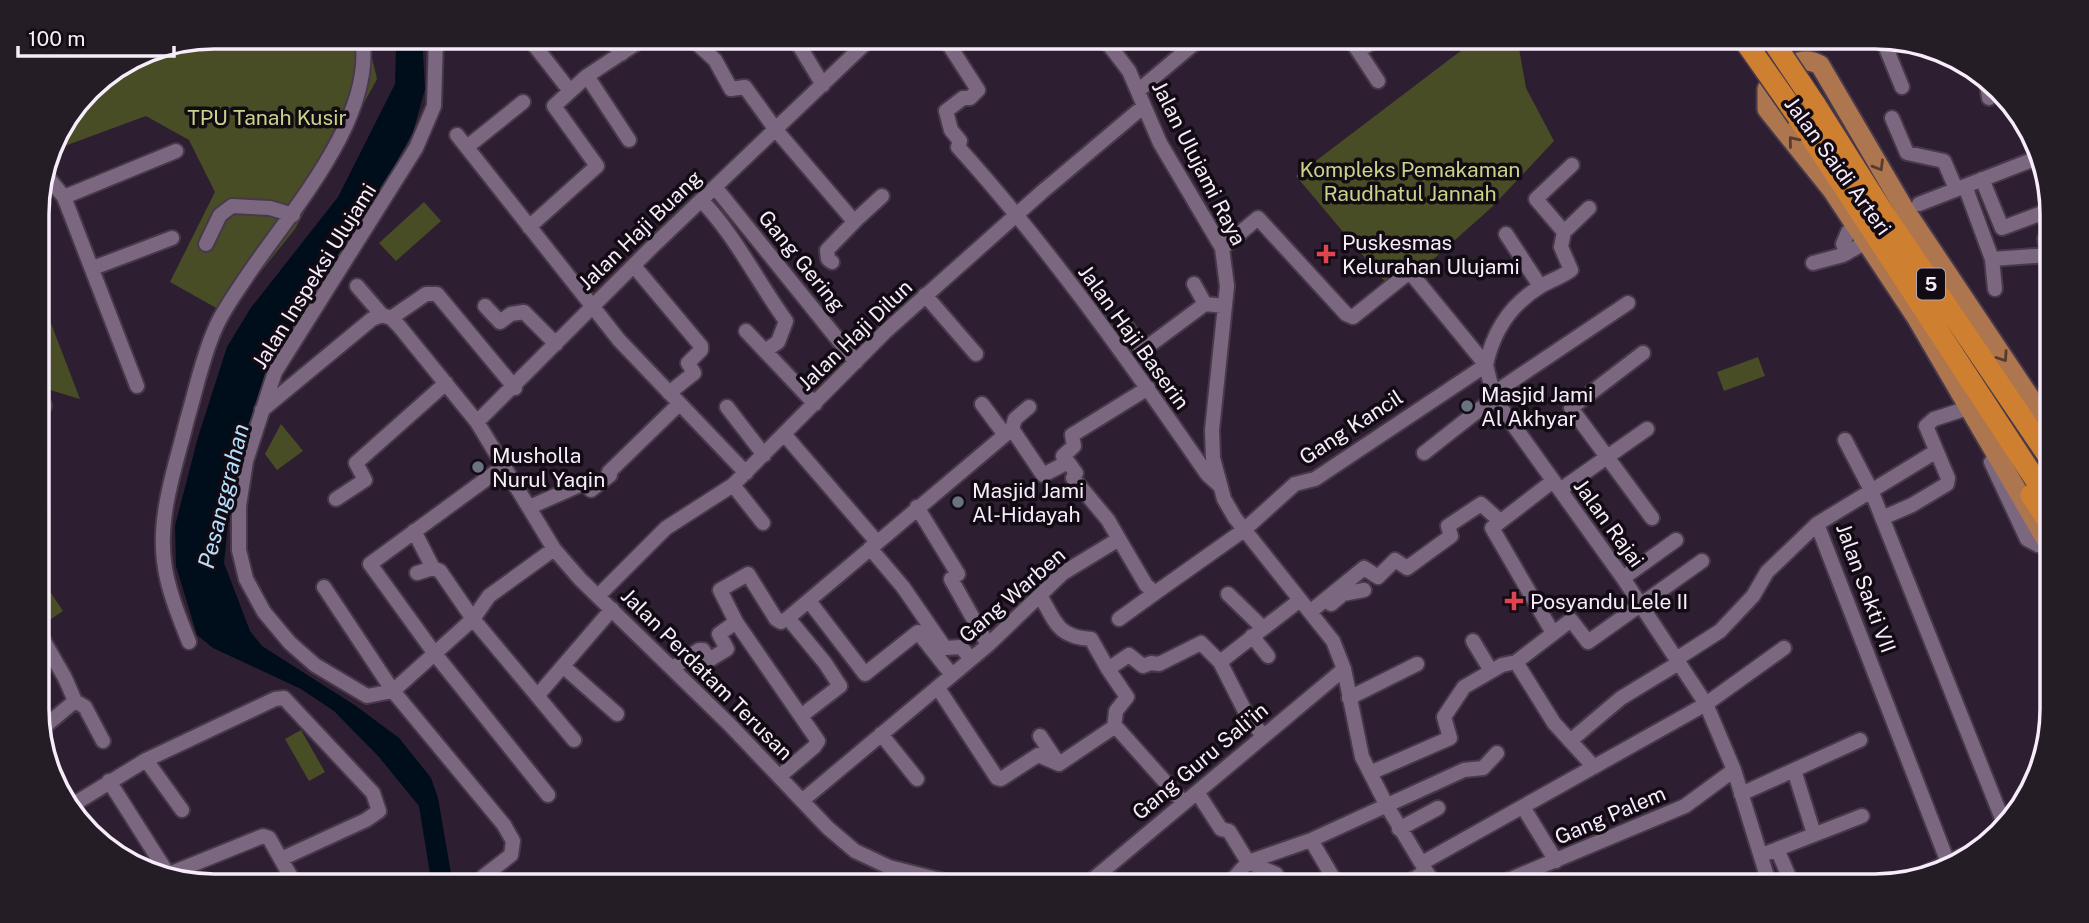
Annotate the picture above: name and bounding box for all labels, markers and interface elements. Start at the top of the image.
scale bar [18,14,173,58]
text: 100 m [28,26,85,51]
street label: Jalan Ulujami Raya [1147,77,1251,249]
street label: Jalan Saidi Arteri [1780,92,1896,240]
park label: TPU Tanah Kusir [187,105,347,130]
one-way arrow [1788,137,1801,149]
park label: Kompleks Pemakaman Raudhatul Jannah [1299,157,1521,206]
one-way arrow [1871,159,1884,172]
street label: Jalan Haji Buang [573,165,707,295]
street label: Jalan Inspeksi Ulujami [247,179,381,373]
street label: Gang Gering [753,205,851,317]
place label: Puskesmas Kelurahan Ulujami [1342,230,1520,279]
marker: Puskesmas Kelurahan Ulujami [1316,244,1336,264]
street label: Jalan Haji Baserin [1073,260,1195,414]
road number: 5 [1917,268,1945,300]
street label: Jalan Haji Dilun [793,274,917,396]
one-way arrow [1995,349,2008,362]
place label: Masjid Jami Al Akhyar [1481,382,1593,431]
street label: Gang Kancil [1295,384,1407,470]
marker: Masjid Jami Al Akhyar [1459,398,1475,414]
water label: Pesanggrahan [192,421,254,571]
place label: Musholla Nurul Yaqin [492,443,605,492]
marker: Musholla Nurul Yaqin [470,459,486,475]
street label: Jalan Rajai [1569,474,1649,572]
place label: Masjid Jami Al-Hidayah [972,478,1084,527]
marker: Masjid Jami Al-Hidayah [950,494,966,510]
street label: Jalan Sakti VII [1831,520,1901,656]
street label: Gang Warben [954,542,1070,648]
street label: Jalan Perdatam Terusan [616,583,798,765]
place label: Posyandu Lele II [1530,589,1688,614]
marker: Posyandu Lele II [1504,591,1524,611]
street label: Gang Guru Sali'in [1127,697,1273,825]
street label: Gang Palem [1551,780,1669,850]

